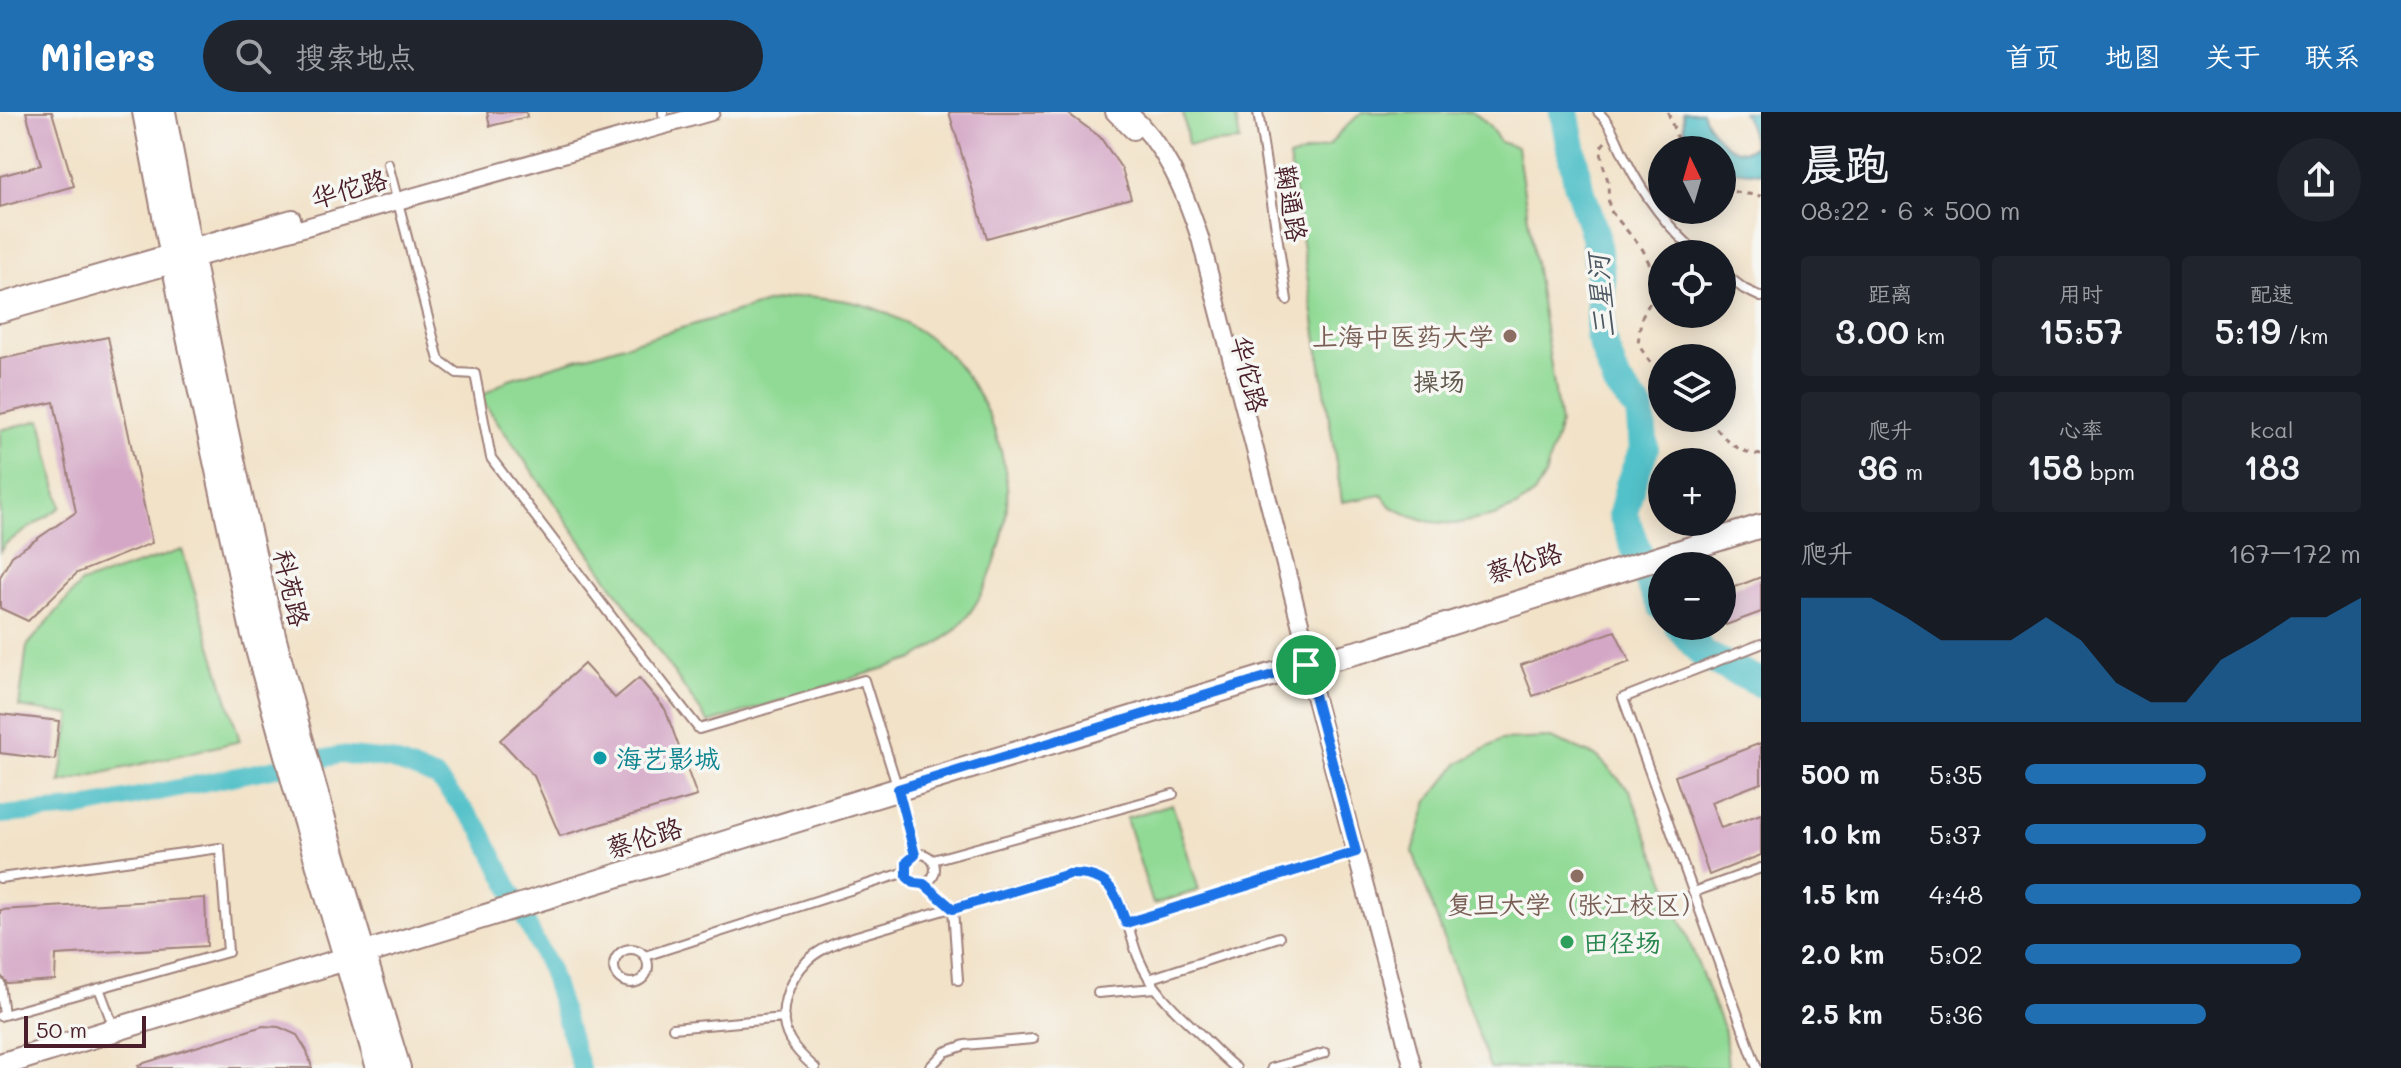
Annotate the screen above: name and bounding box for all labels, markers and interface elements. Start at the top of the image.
search box [203,20,763,92]
text: Milers [40,31,155,81]
icon: search [231,34,275,78]
text: 搜索地点 [295,36,415,76]
text: 首页 [2005,38,2061,74]
text: 地图 [2105,38,2161,74]
text: 关于 [2205,38,2261,74]
text: 联系 [2305,38,2361,74]
text: 晨跑 [1801,134,1889,191]
north arrow [1648,136,1736,224]
map controls [1648,136,1736,640]
button: share [2277,138,2361,222]
street label: 华佗路 [307,161,391,215]
street label: 鞠通路 [1269,162,1315,244]
text: 08:22 · 6 × 500 m [1801,193,2020,227]
button: locate [1648,240,1736,328]
water label: 三星河 [1578,249,1622,339]
text: 距离 [1868,279,1912,308]
text: 用时 [2059,279,2103,308]
text: 配速 [2250,279,2294,308]
text: 3.00 [1835,308,1909,353]
text: 15:57 [2039,308,2123,353]
text: 5:19 [2215,308,2281,353]
place label: 上海中医药大学 [1312,319,1494,353]
text: km [1909,321,1945,350]
text: /km [2281,321,2329,350]
marker: 上海中医药大学 [1501,327,1519,345]
street label: 华佗路 [1224,332,1276,416]
button: layers [1648,344,1736,432]
park label: 操场 [1413,364,1465,398]
text: 爬升 [1868,415,1912,444]
text: 心率 [2059,415,2103,444]
text: kcal [2250,415,2294,444]
text: 36 [1858,444,1898,489]
text: 158 [2027,444,2083,489]
text: 183 [2244,444,2300,489]
button: + [1648,448,1736,536]
text: m [1898,457,1923,486]
text: bpm [2083,457,2135,486]
street label: 蔡伦路 [1482,534,1566,590]
text: 爬升 [1801,536,1853,570]
text: 167–172 m [2228,536,2361,570]
street label: 科苑路 [267,546,317,630]
button: − [1648,552,1736,640]
pin [1272,631,1340,699]
icon: arrive [1284,643,1328,687]
place label: 海艺影城 [616,741,720,775]
marker: 海艺影城 [591,749,609,767]
text: 500 m [1801,757,1880,791]
text: 5:35 [1929,757,1983,791]
street label: 蔡伦路 [602,809,686,865]
text: 1.0 km [1801,817,1881,851]
text: 5:37 [1929,817,1982,851]
marker: 复旦大学（张江校区） [1568,867,1586,885]
text: 1.5 km [1801,877,1880,911]
text: 4:48 [1929,877,1983,911]
place label: 复旦大学（张江校区） [1447,887,1707,921]
place label: 田径场 [1583,925,1661,959]
marker: 田径场 [1558,933,1576,951]
text: 2.0 km [1801,937,1884,971]
text: 5:02 [1929,937,1983,971]
text: 2.5 km [1801,997,1883,1031]
text: 5:36 [1929,997,1983,1031]
scale bar [24,1012,146,1048]
text: 50 m [36,1015,87,1044]

